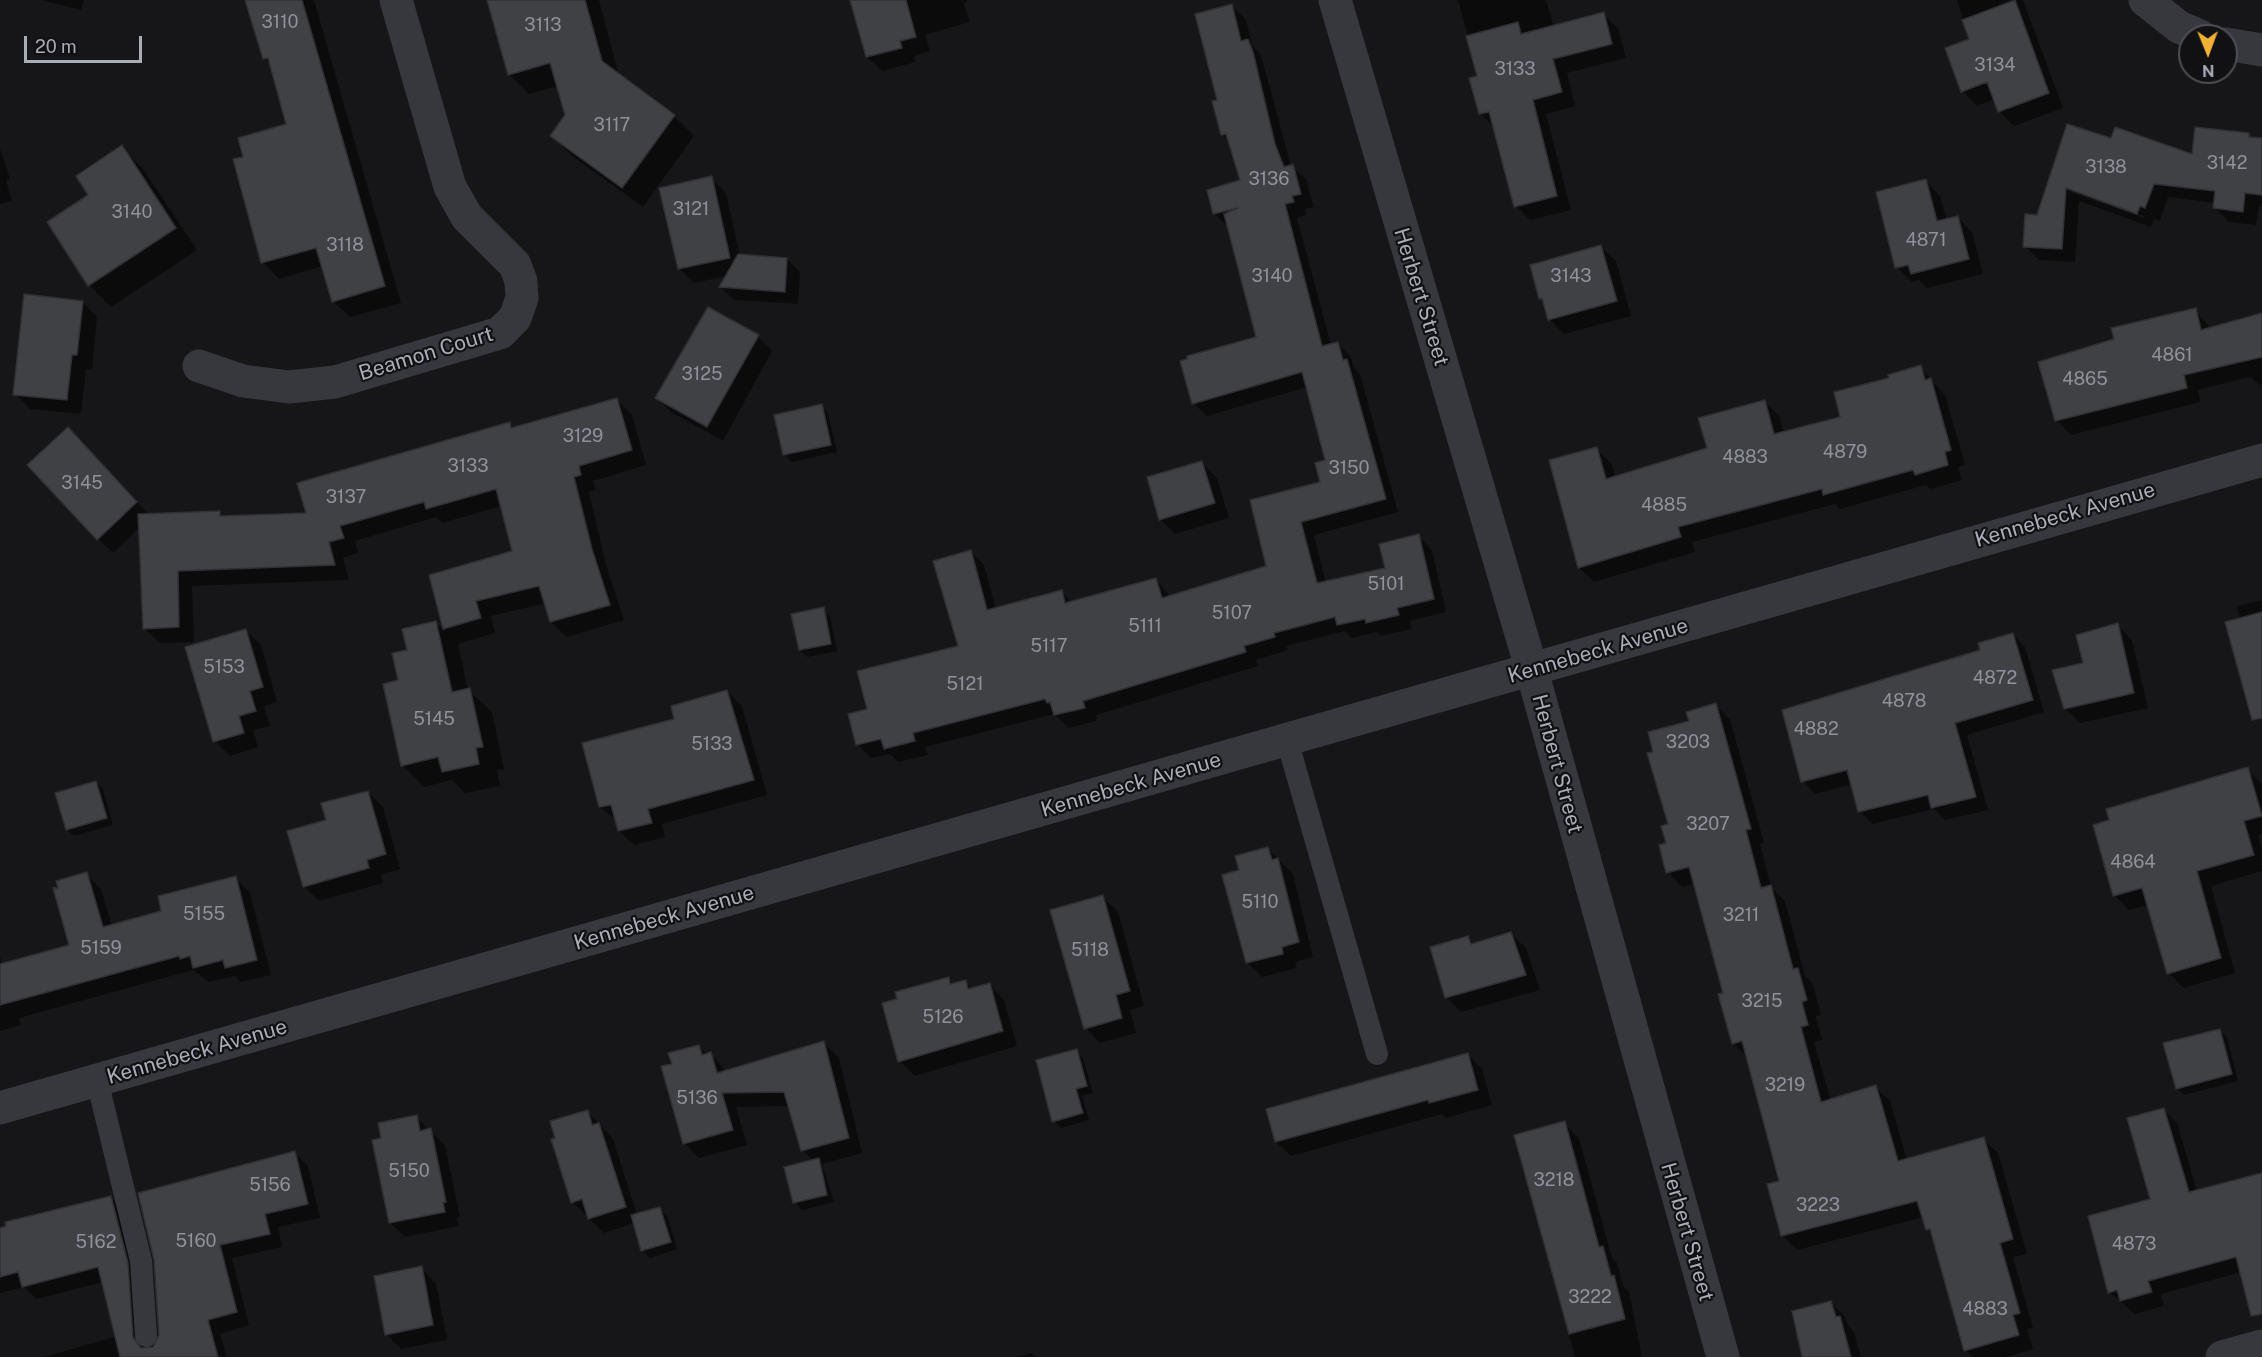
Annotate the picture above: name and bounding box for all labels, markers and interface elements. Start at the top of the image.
house number: 3110 [261,11,299,33]
house number: 3113 [524,14,562,36]
scale bar [27,24,146,62]
north arrow [2178,24,2238,84]
text: 20 m [35,36,77,57]
house number: 3134 [1974,54,2016,76]
house number: 3133 [1494,58,1536,80]
text: N [2202,61,2215,80]
house number: 3117 [594,114,630,136]
house number: 3142 [2207,152,2247,174]
house number: 3138 [2085,156,2127,178]
house number: 3136 [1248,168,1290,190]
house number: 3121 [673,198,709,220]
house number: 3140 [112,201,152,223]
street label: Herbert Street [1388,225,1454,369]
house number: 4871 [1905,229,1947,251]
house number: 3118 [326,234,364,256]
house number: 3140 [1252,265,1292,287]
house number: 3143 [1550,265,1592,287]
street label: Beamon Court [356,322,496,386]
house number: 4861 [2151,344,2193,366]
house number: 3125 [682,363,722,385]
house number: 4865 [2062,368,2108,390]
house number: 3129 [563,425,603,447]
house number: 4879 [1823,441,1867,463]
house number: 4883 [1722,446,1768,468]
house number: 3133 [447,455,489,477]
house number: 3150 [1328,457,1370,479]
house number: 3145 [61,472,103,494]
street label: Kennebeck Avenue [1972,477,2158,553]
house number: 3137 [326,486,366,508]
house number: 4885 [1641,494,1687,516]
house number: 5101 [1367,573,1405,595]
house number: 5107 [1212,602,1252,624]
street label: Kennebeck Avenue [1505,613,1691,689]
house number: 5111 [1128,615,1162,637]
house number: 5117 [1031,635,1067,657]
house number: 5153 [203,656,245,678]
house number: 4872 [1973,667,2017,689]
house number: 5121 [947,673,983,695]
house number: 4878 [1882,690,1926,712]
street label: Herbert Street [1526,692,1588,836]
house number: 5145 [413,708,455,730]
house number: 4882 [1793,718,1839,740]
house number: 3203 [1666,731,1710,753]
house number: 5133 [691,733,733,755]
street label: Kennebeck Avenue [1038,747,1224,823]
house number: 3207 [1686,813,1730,835]
house number: 4864 [2110,851,2156,873]
street label: Kennebeck Avenue [571,880,757,956]
house number: 5110 [1241,891,1279,913]
house number: 5155 [183,903,225,925]
house number: 3211 [1723,904,1759,926]
house number: 5159 [80,937,122,959]
house number: 5118 [1071,939,1109,961]
house number: 3215 [1742,990,1782,1012]
house number: 5126 [923,1006,963,1028]
street label: Kennebeck Avenue [104,1014,290,1090]
house number: 3219 [1765,1074,1805,1096]
house number: 5136 [676,1087,718,1109]
house number: 5150 [388,1160,430,1182]
street label: Herbert Street [1655,1160,1719,1304]
house number: 3218 [1533,1169,1575,1191]
house number: 5156 [249,1174,291,1196]
house number: 3223 [1796,1194,1840,1216]
house number: 5160 [176,1230,216,1252]
house number: 5162 [76,1231,116,1253]
house number: 4873 [2112,1233,2156,1255]
house number: 3222 [1568,1286,1612,1308]
house number: 4883 [1962,1298,2008,1320]

